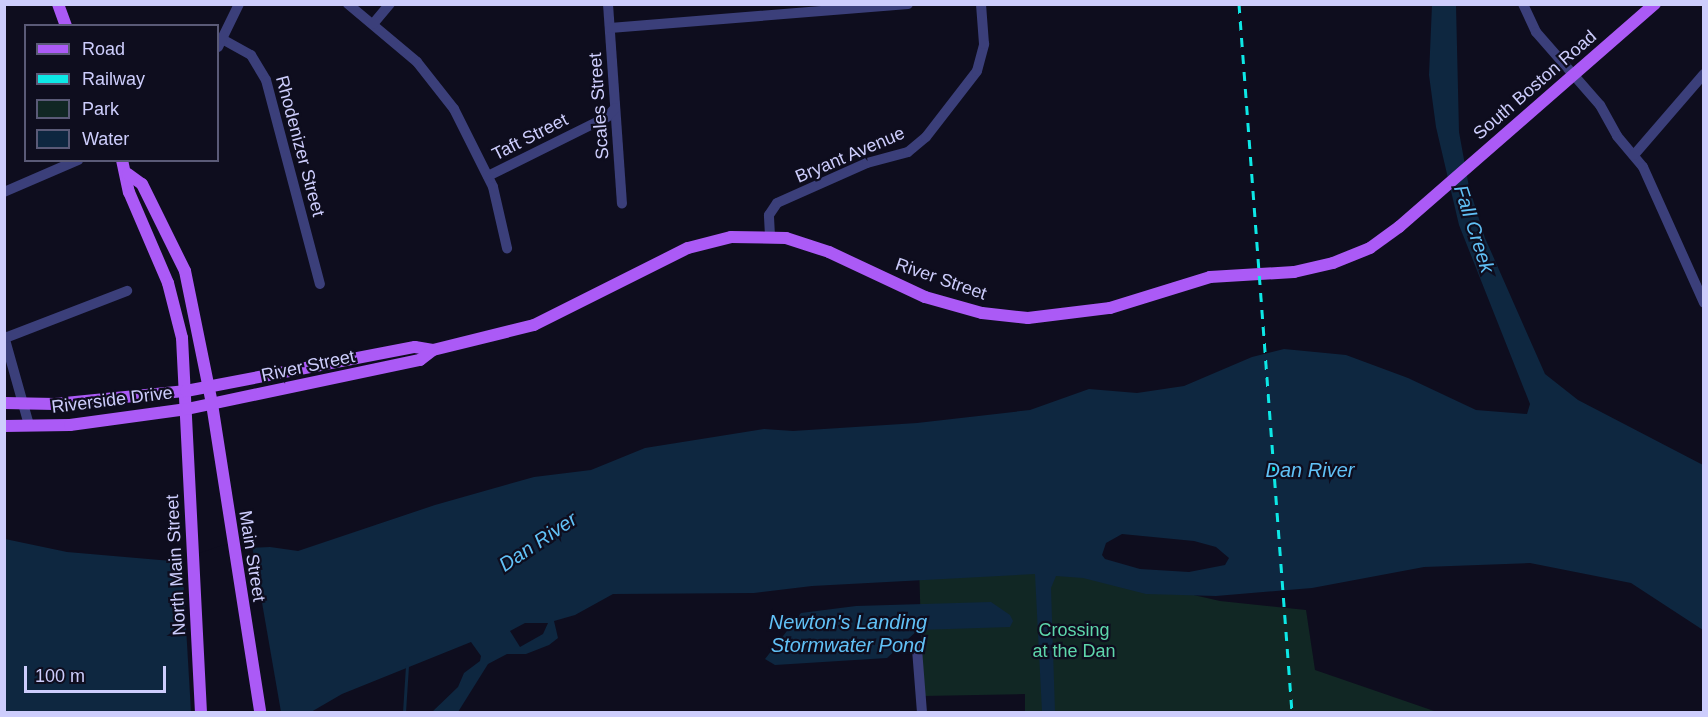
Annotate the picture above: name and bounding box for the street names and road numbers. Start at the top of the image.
street label: South Boston Road [1469,26,1601,144]
street label: Scales Street [584,52,614,160]
street label: Rhodenizer Street [271,73,329,219]
street label: Taft Street [489,109,571,165]
street label: Bryant Avenue [792,122,908,188]
street label: River Street [893,253,989,305]
street label: River Street [259,346,357,386]
street label: Riverside Drive [50,382,174,418]
street label: North Main Street [162,494,190,636]
street label: Main Street [234,509,270,603]

